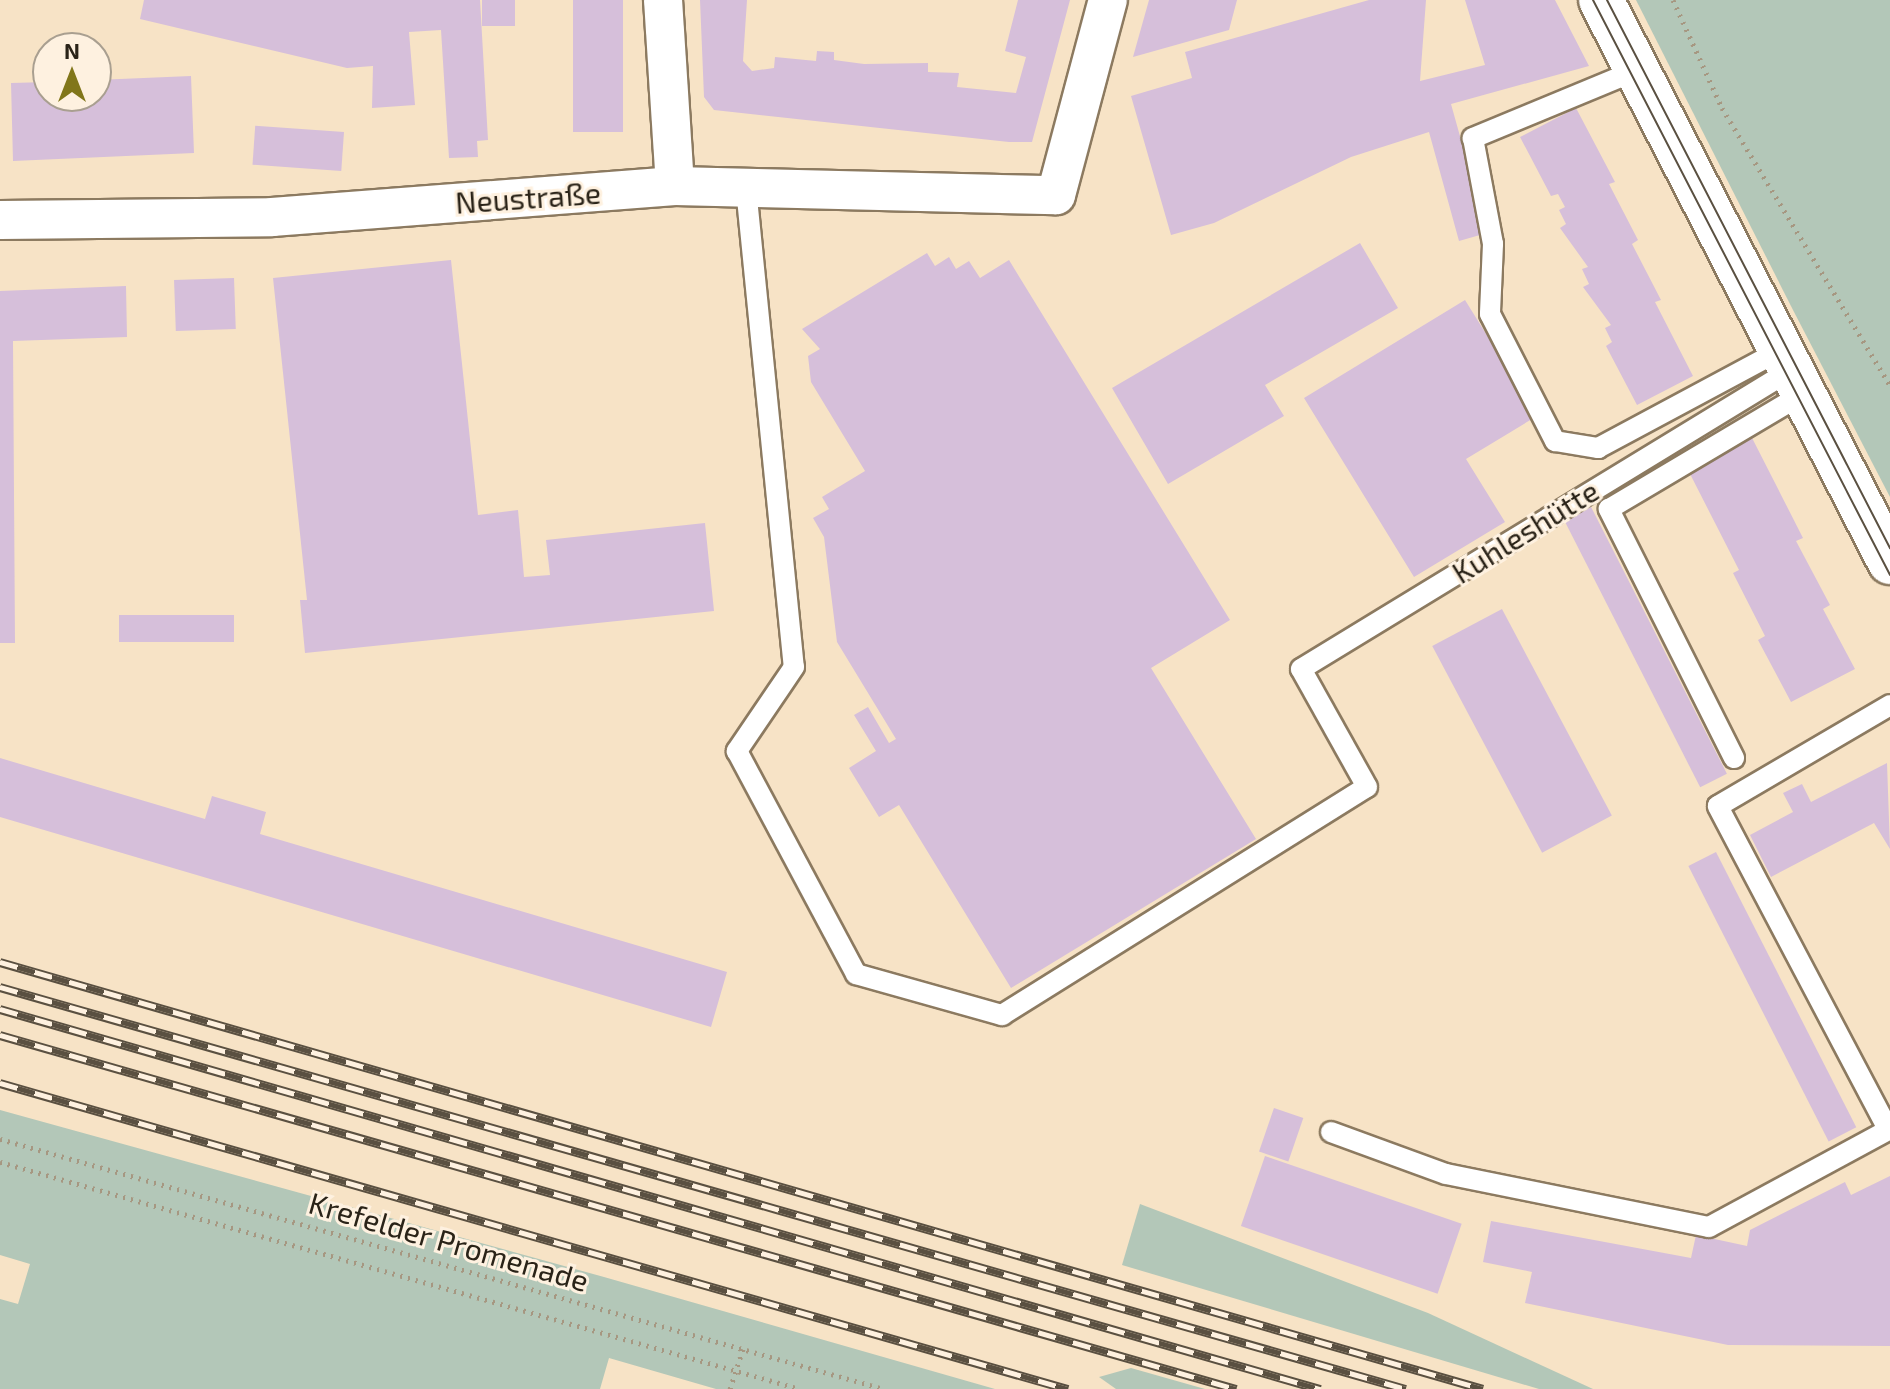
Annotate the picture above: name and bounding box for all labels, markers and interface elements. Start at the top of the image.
north arrow [32,32,112,112]
text: N [64,37,80,63]
street label: Neustraße [454,174,602,220]
street label: Kuhleshütte [1445,472,1605,590]
street label: Krefelder Promenade [305,1184,593,1298]

